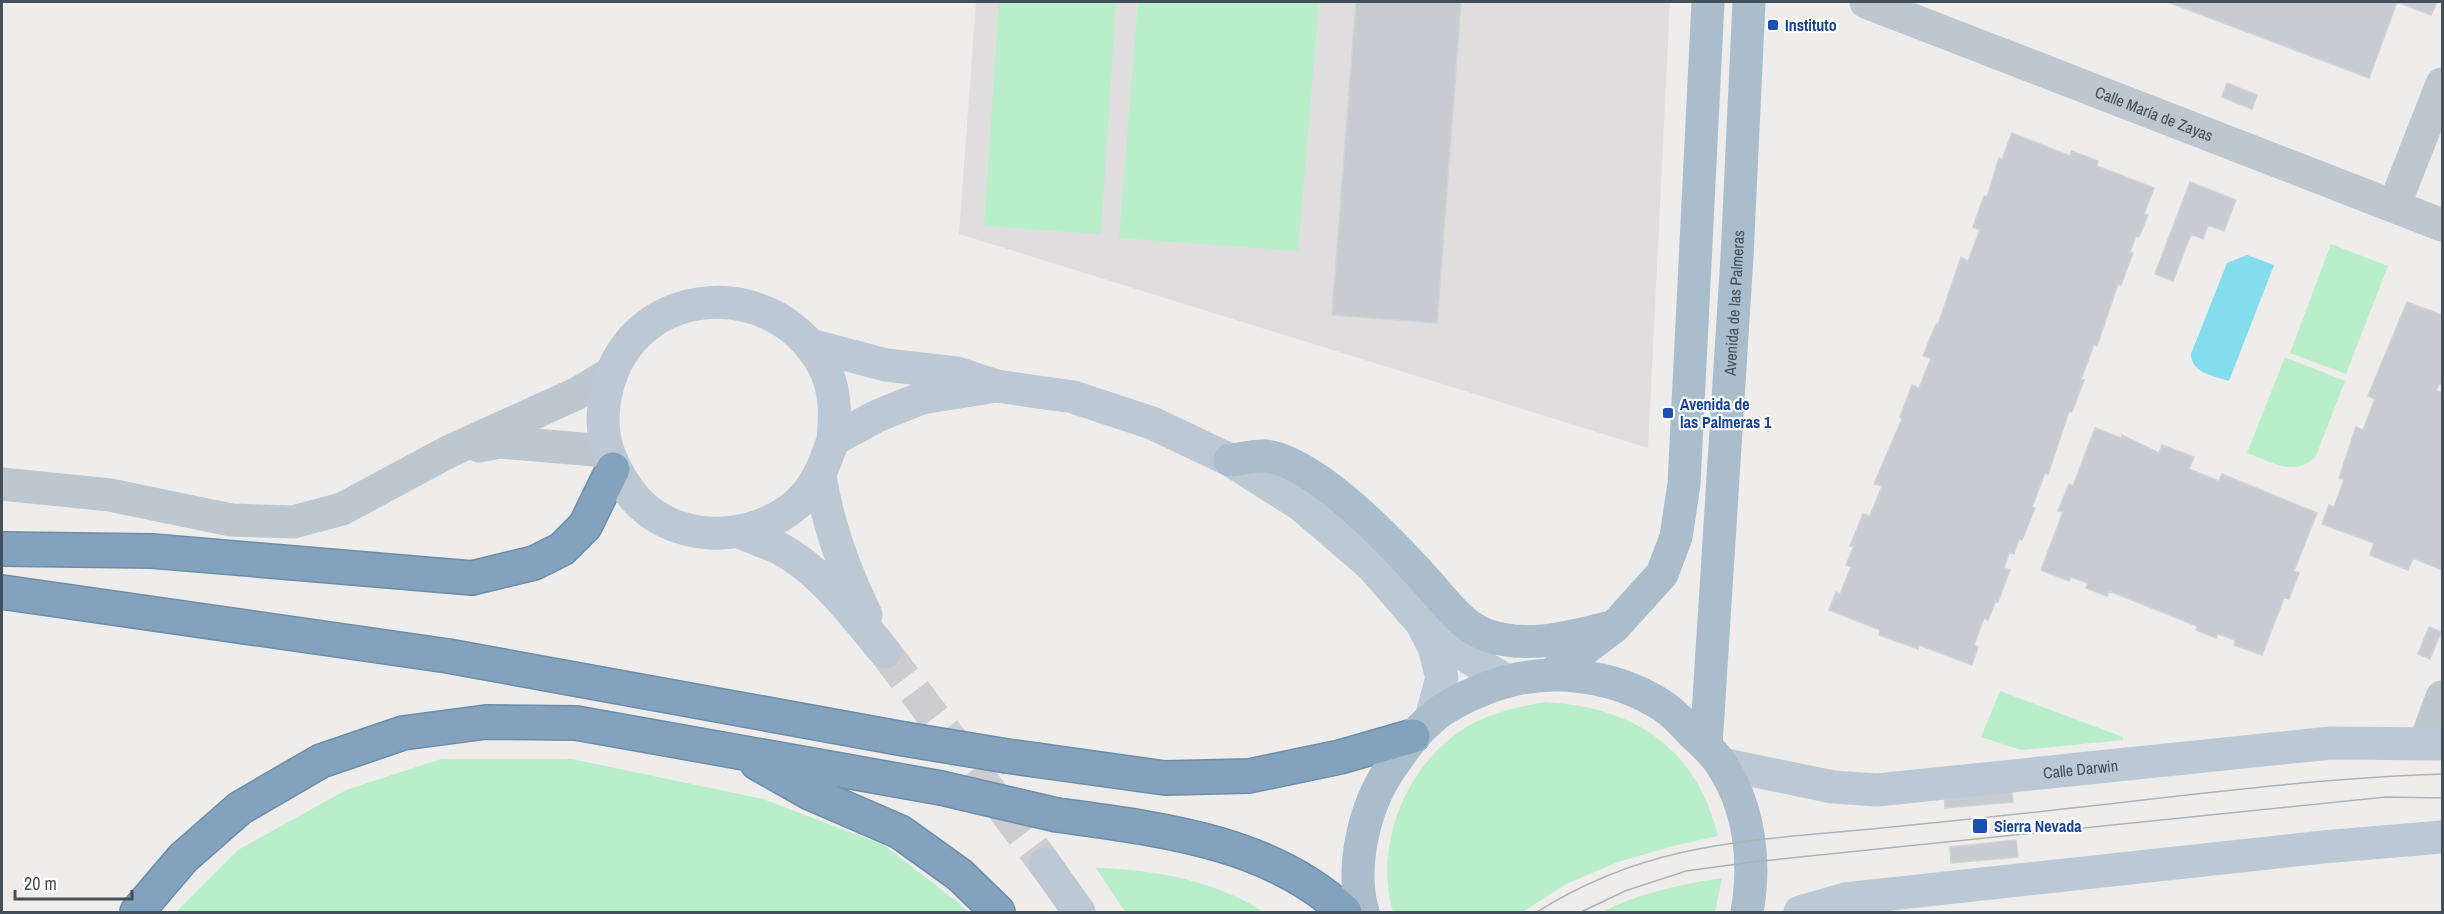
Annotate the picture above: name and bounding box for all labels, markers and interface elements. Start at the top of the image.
place label: Instituto [1785,14,1837,36]
marker: Instituto [1766,18,1780,32]
street label: Calle María de Zayas [2092,81,2216,146]
street label: Avenida de las Palmeras [1718,230,1749,377]
place label: Avenida de las Palmeras 1 [1680,393,1772,433]
marker: Avenida de las Palmeras 1 [1661,406,1675,420]
street label: Calle Darwin [2042,754,2119,784]
place label: Sierra Nevada [1994,815,2082,837]
marker: Sierra Nevada [1971,817,1989,835]
scale bar [15,863,132,901]
text: 20 m [24,871,57,896]

